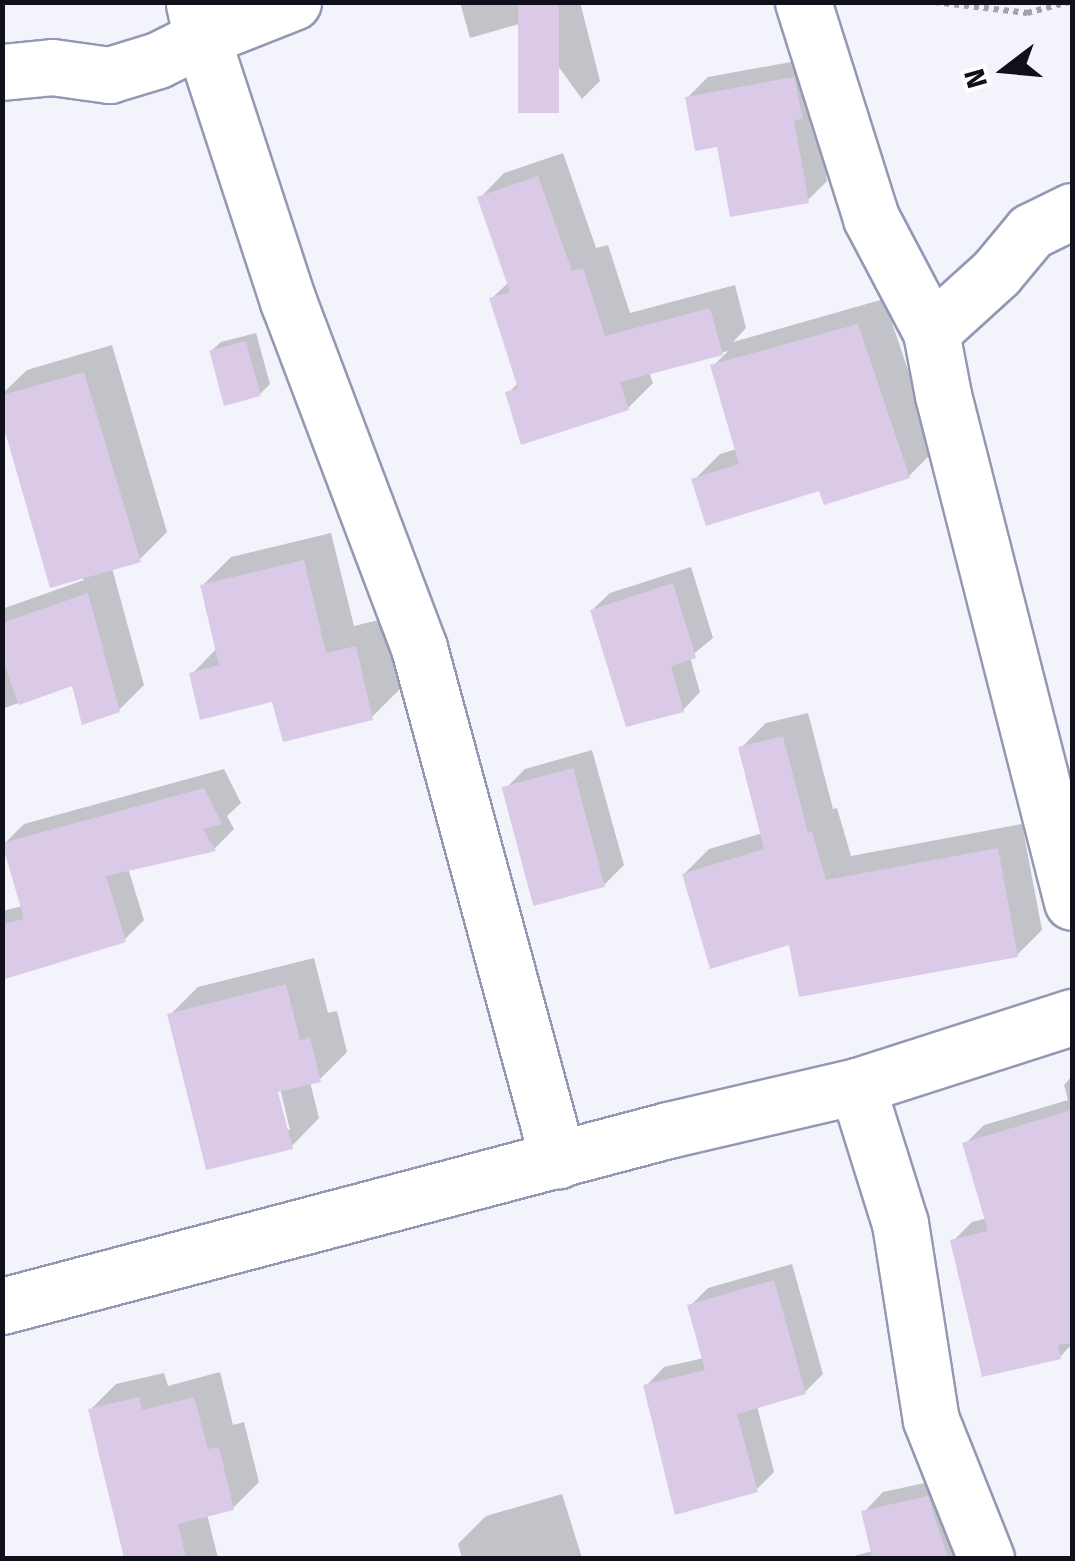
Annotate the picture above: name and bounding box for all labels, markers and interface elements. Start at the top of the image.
north arrow [955,20,1055,120]
text: N [957,65,994,92]

